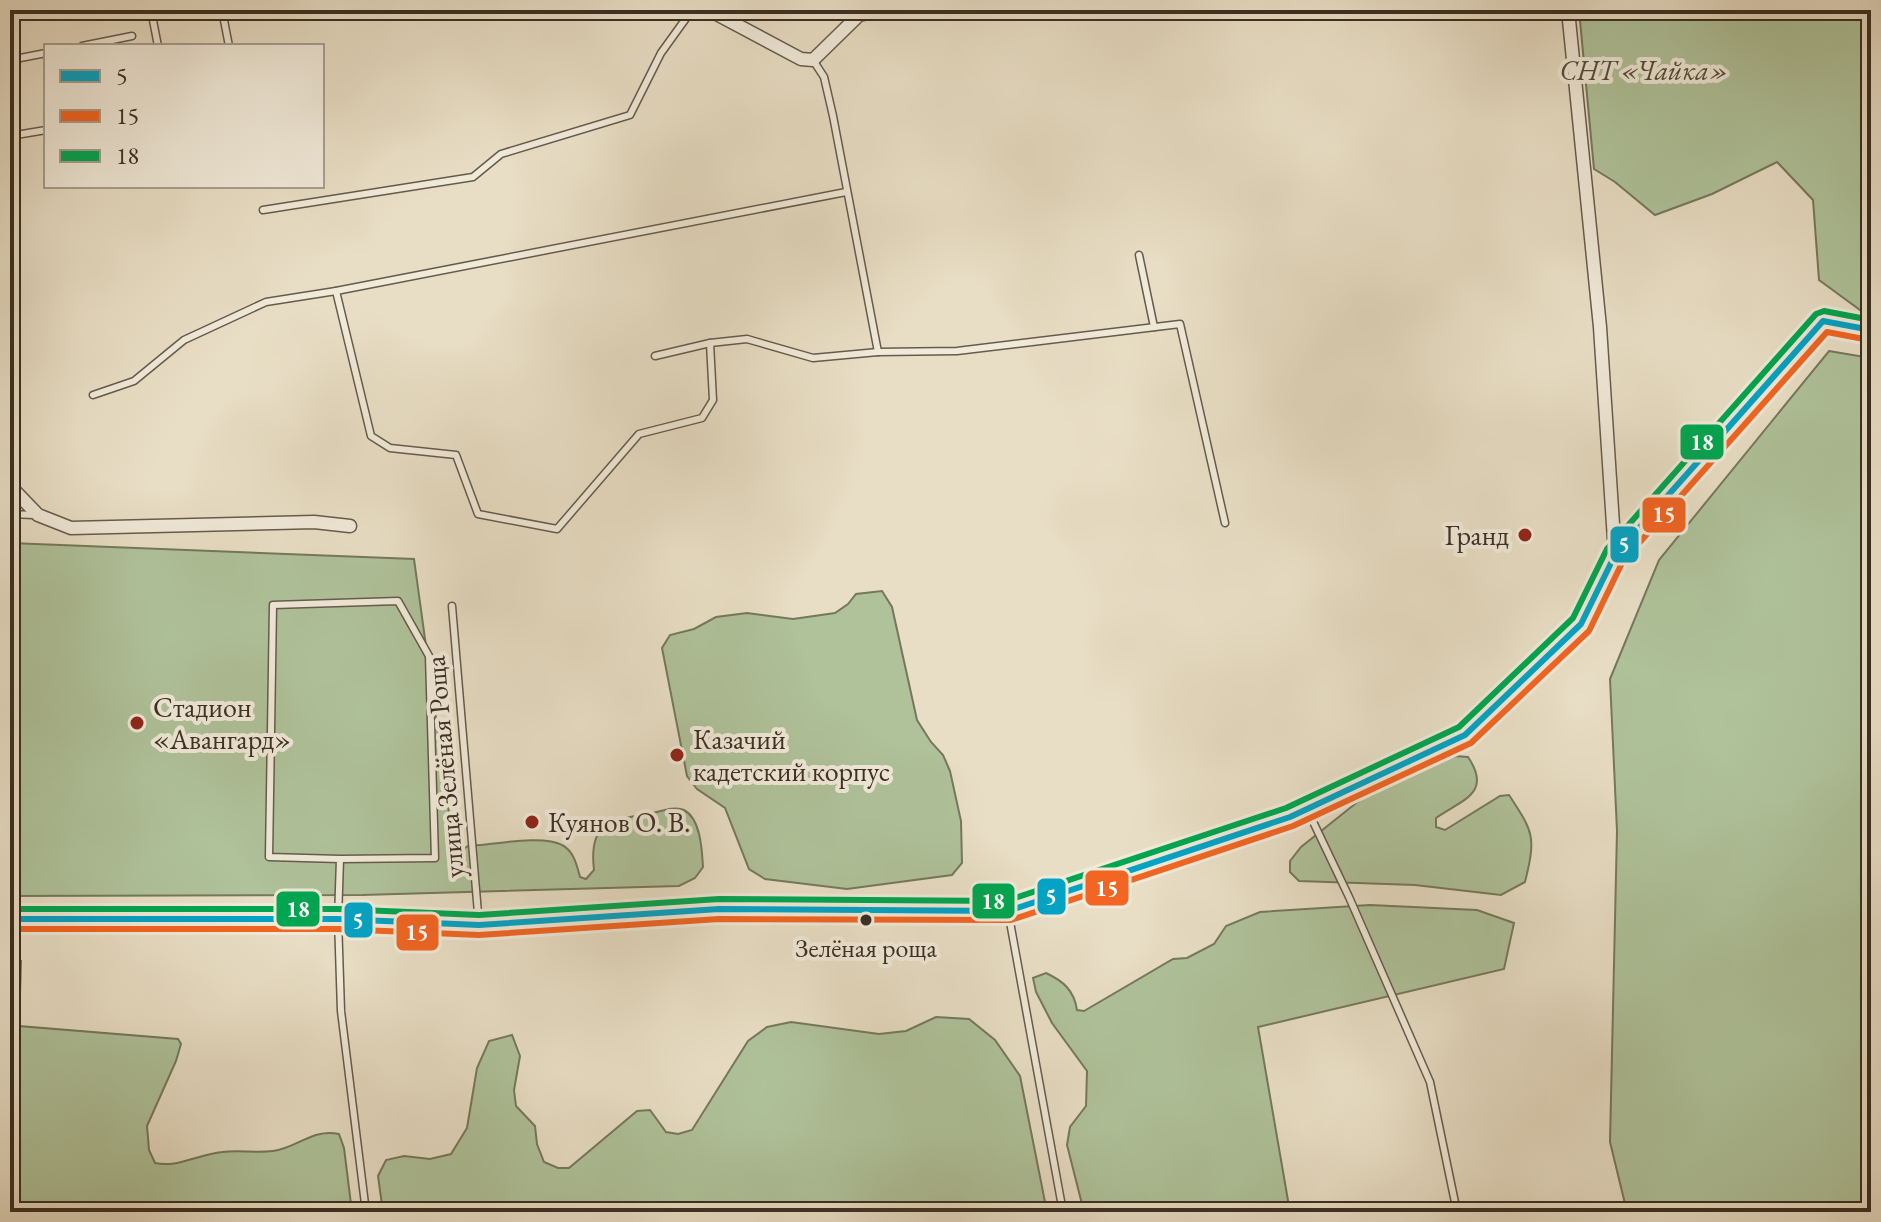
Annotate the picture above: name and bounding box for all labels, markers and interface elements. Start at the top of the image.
legend [44,44,324,188]
park label: СНТ «Чайка» [1559,52,1729,88]
text: 5 [116,60,128,91]
text: 15 [116,100,139,131]
text: 18 [116,140,139,171]
line badge: 18 [1679,423,1725,461]
text: 18 [1690,428,1714,457]
line badge: 15 [1641,496,1687,534]
text: 15 [1652,500,1676,529]
place label: Гранд [1445,517,1509,553]
line badge: 5 [1609,525,1640,564]
marker: Гранд [1516,526,1534,544]
text: 5 [1618,530,1630,559]
street label: улица Зелёная Роща [416,654,472,880]
place label: Стадион «Авангард» [153,689,291,757]
marker: Стадион «Авангард» [128,714,146,732]
place label: Казачий кадетский корпус [693,721,890,789]
marker: Казачий кадетский корпус [668,746,686,764]
place label: Куянов О. В. [548,804,691,840]
marker: Куянов О. В. [523,813,541,831]
line badge: 15 [1084,869,1130,907]
text: 15 [1095,874,1119,903]
line badge: 5 [1036,877,1067,916]
line badge: 18 [971,882,1016,920]
text: 5 [1045,882,1057,911]
text: 18 [981,887,1005,916]
line badge: 18 [275,890,321,928]
text: 18 [286,895,310,924]
line badge: 5 [343,901,374,939]
text: 5 [352,906,364,935]
marker: Зелёная роща [858,912,874,928]
line badge: 15 [395,913,440,952]
text: 15 [405,918,429,947]
place label: Зелёная роща [795,931,937,965]

